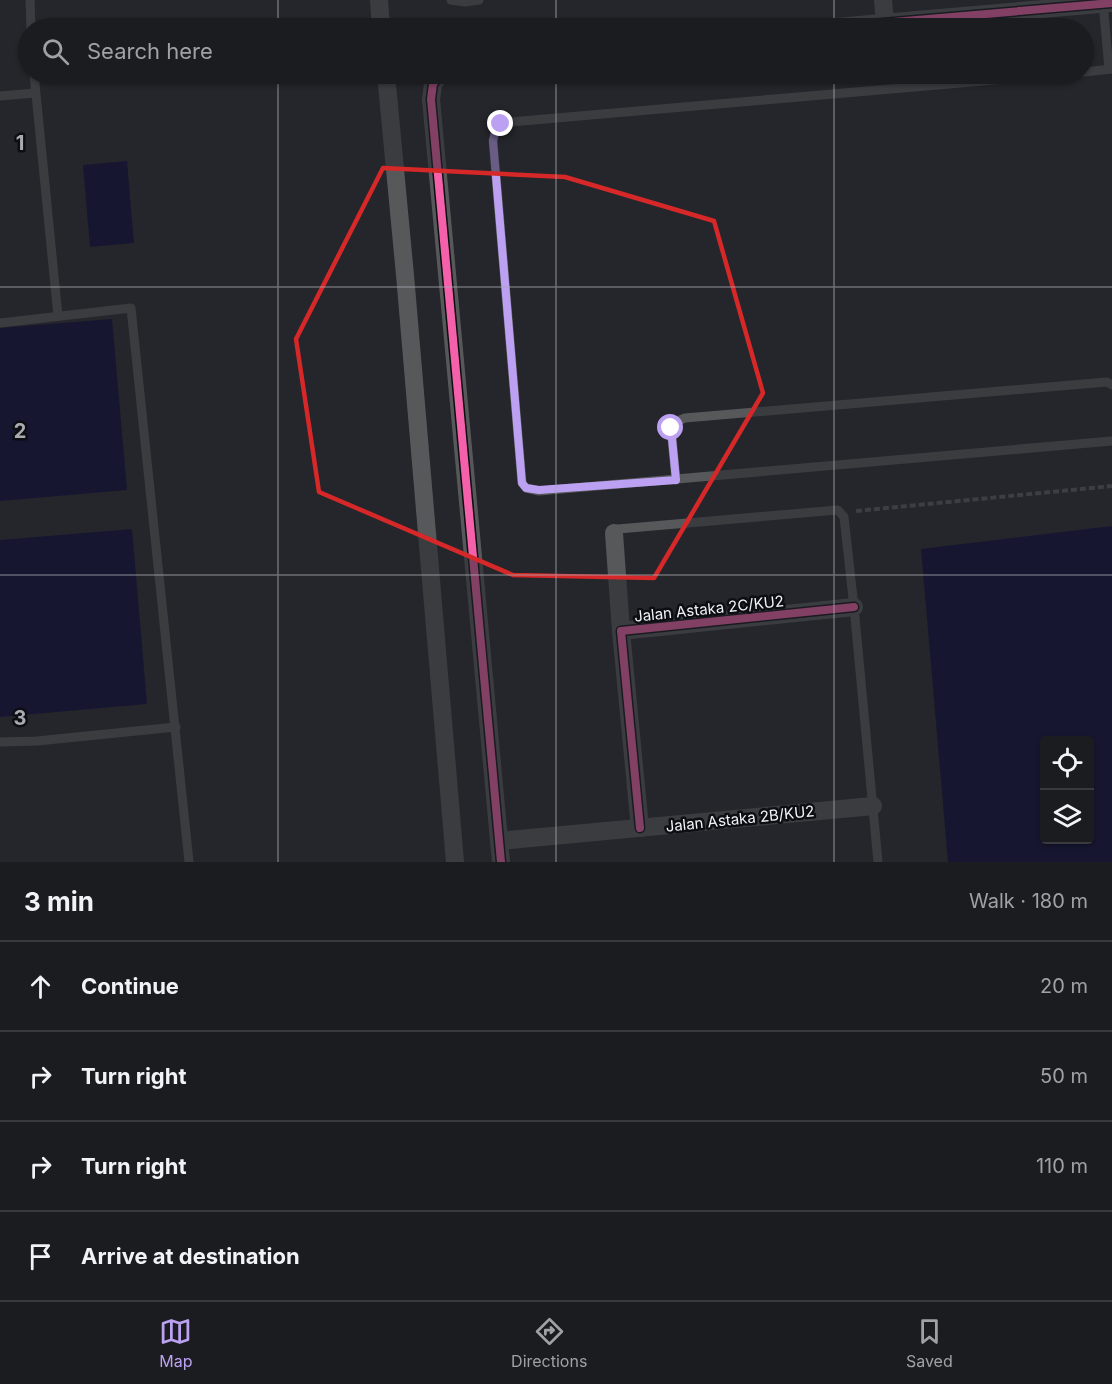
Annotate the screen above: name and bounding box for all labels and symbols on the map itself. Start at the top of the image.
route end [487,110,513,136]
text: 1 [16,131,24,155]
route start [657,414,683,440]
text: 2 [14,419,26,443]
street label: Jalan Astaka 2C/KU2 [633,591,785,626]
text: 3 [14,706,26,730]
street label: Jalan Astaka 2B/KU2 [665,801,815,836]

